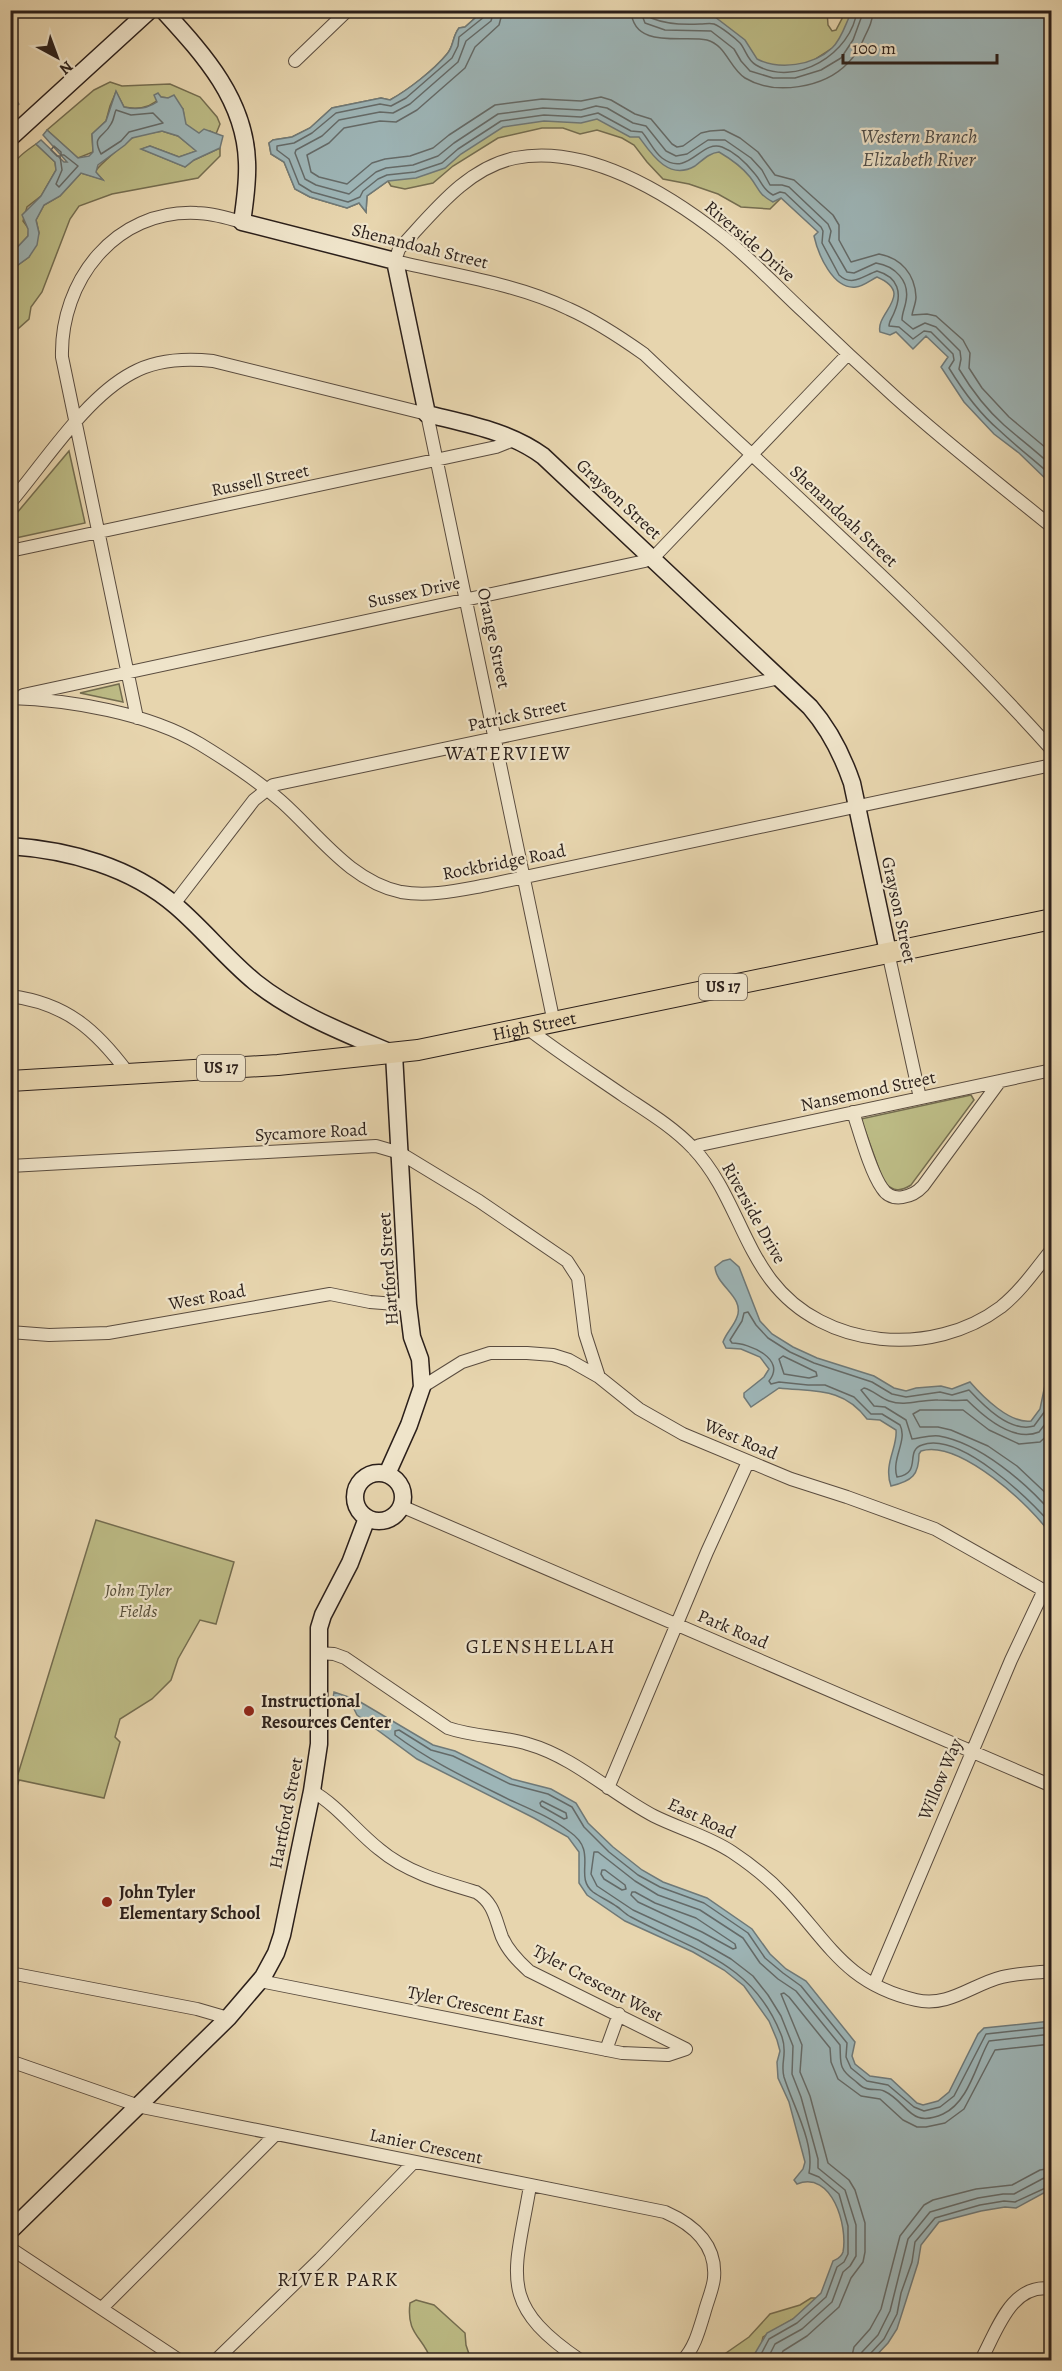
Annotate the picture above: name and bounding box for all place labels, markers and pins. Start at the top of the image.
place label: Instructional Resources Center [261,1689,392,1734]
marker: Instructional Resources Center [242,1704,256,1718]
place label: John Tyler Elementary School [119,1880,261,1925]
marker: John Tyler Elementary School [100,1895,114,1909]

